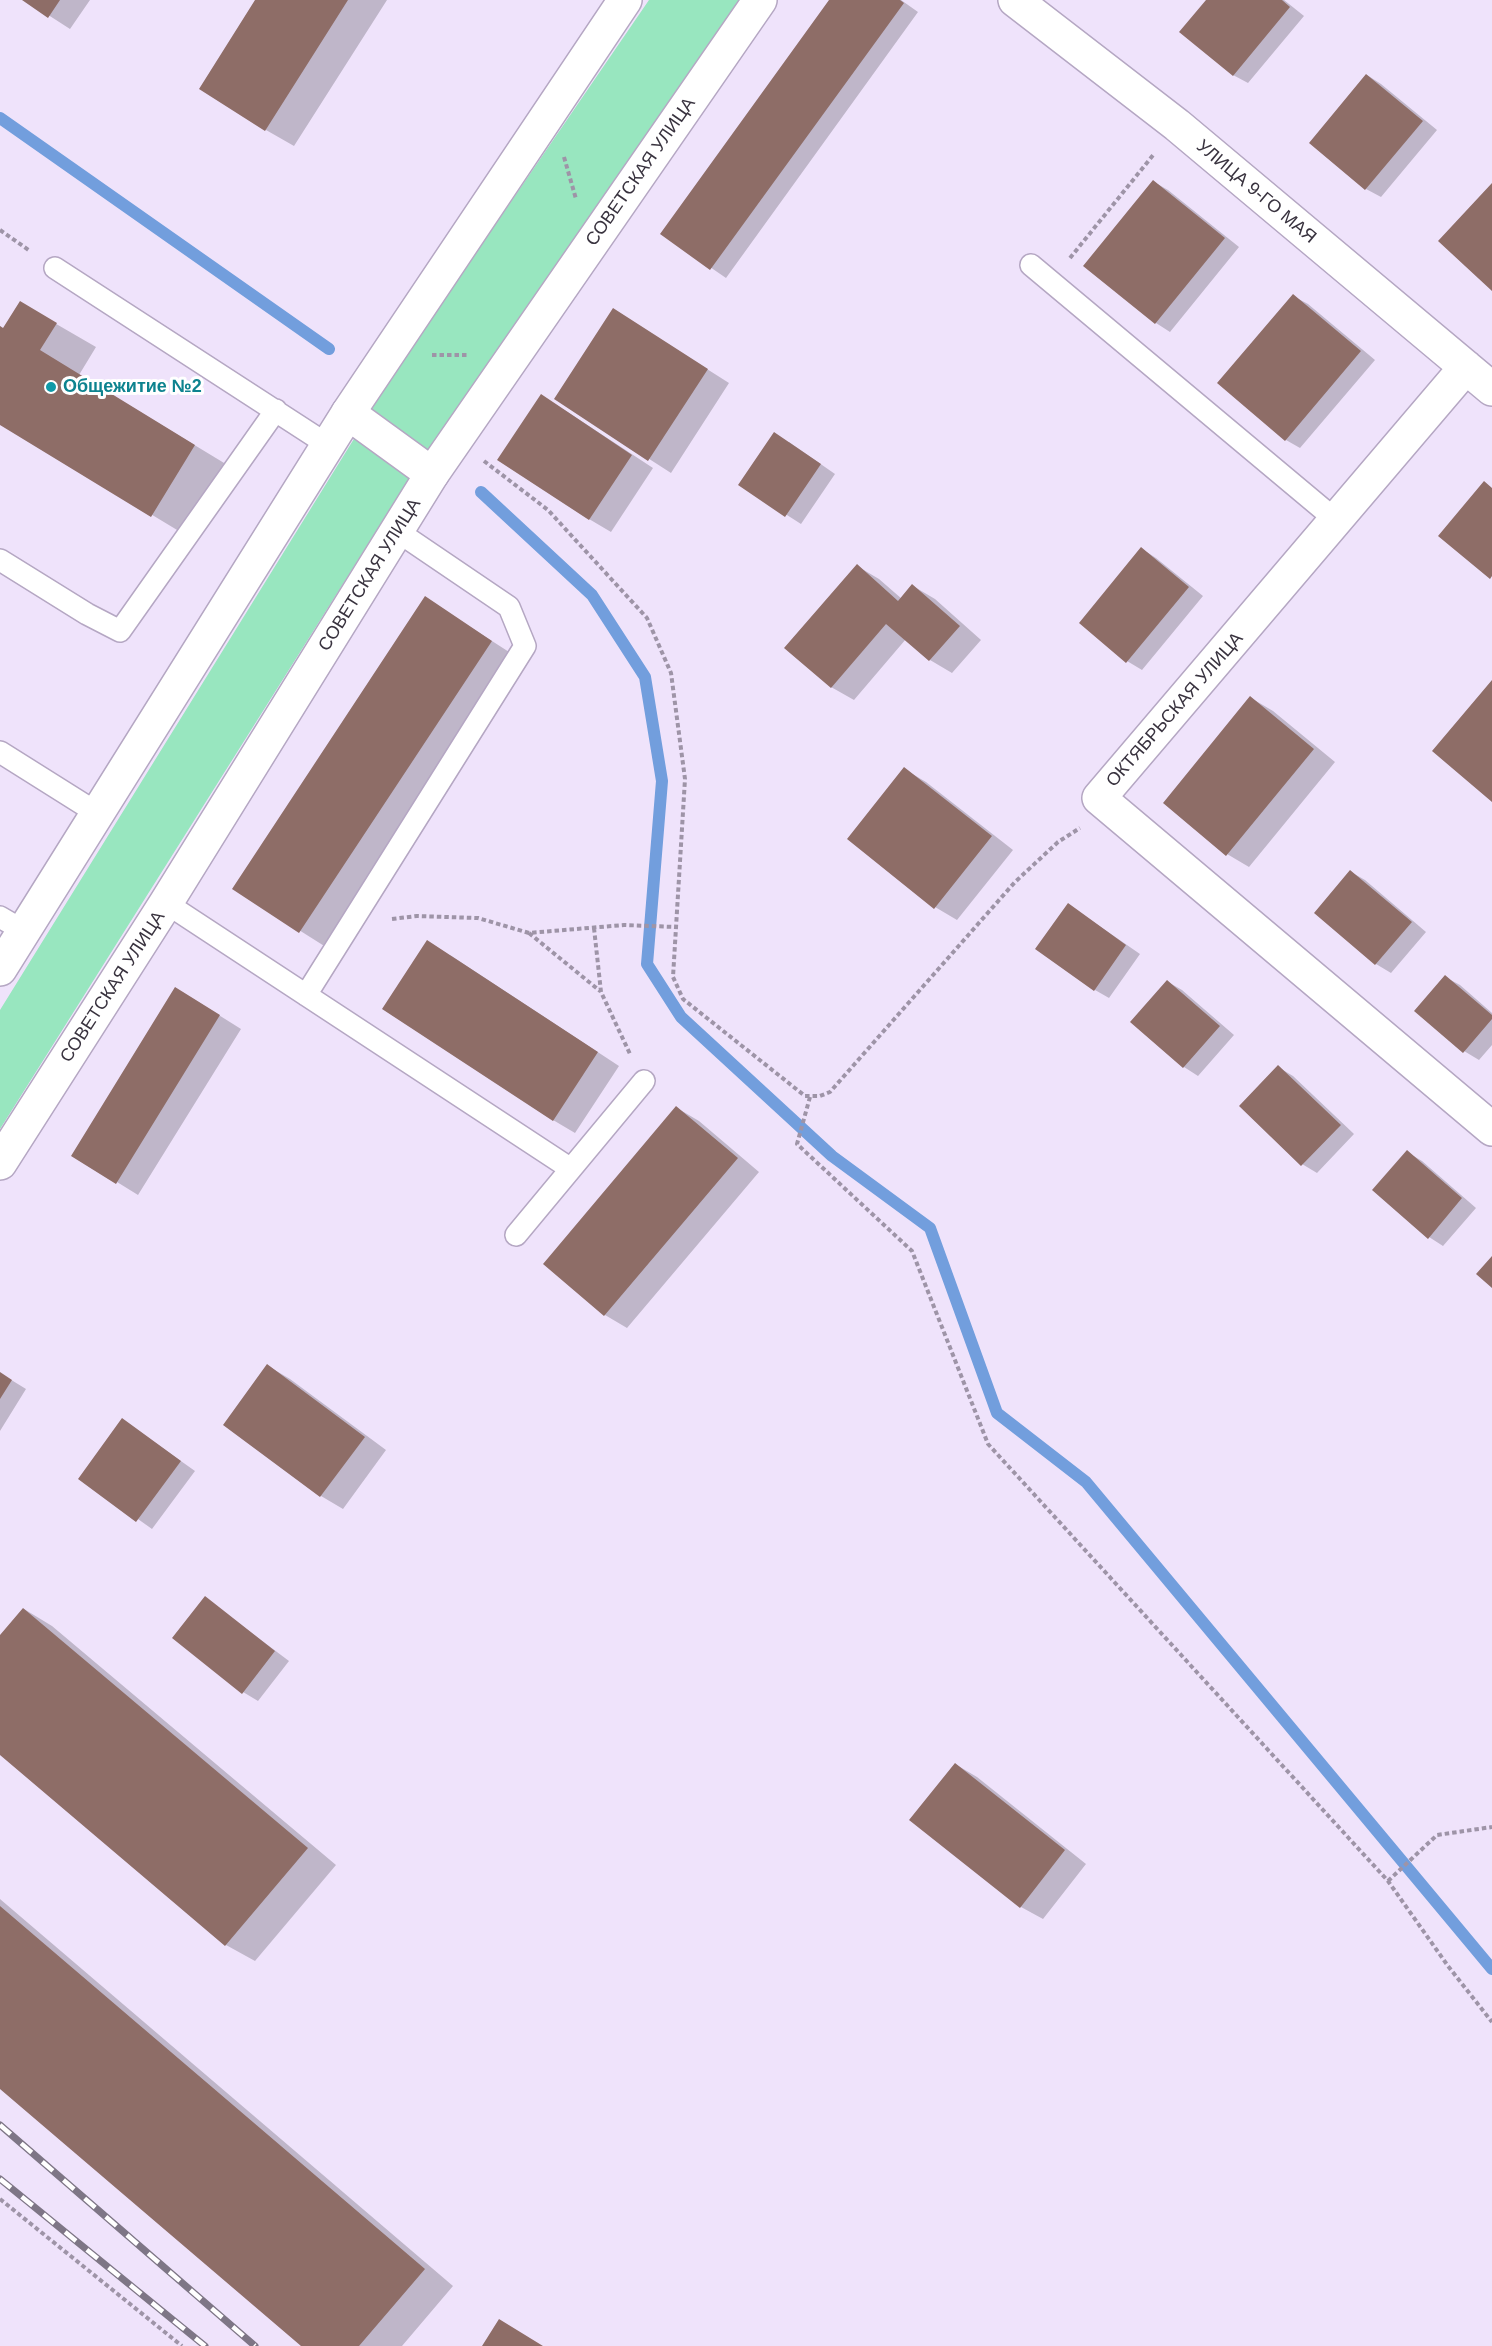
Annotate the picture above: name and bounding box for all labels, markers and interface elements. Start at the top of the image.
street label: СОВЕТСКАЯ УЛИЦА [582,94,700,250]
street label: УЛИЦА 9-ГО МАЯ [1192,136,1320,248]
place label: Общежитие №2 [63,376,202,398]
marker: Общежитие №2 [44,380,58,394]
street label: СОВЕТСКАЯ УЛИЦА [314,495,426,655]
street label: ОКТЯБРЬСКАЯ УЛИЦА [1102,628,1248,792]
street label: СОВЕТСКАЯ УЛИЦА [56,907,170,1067]

